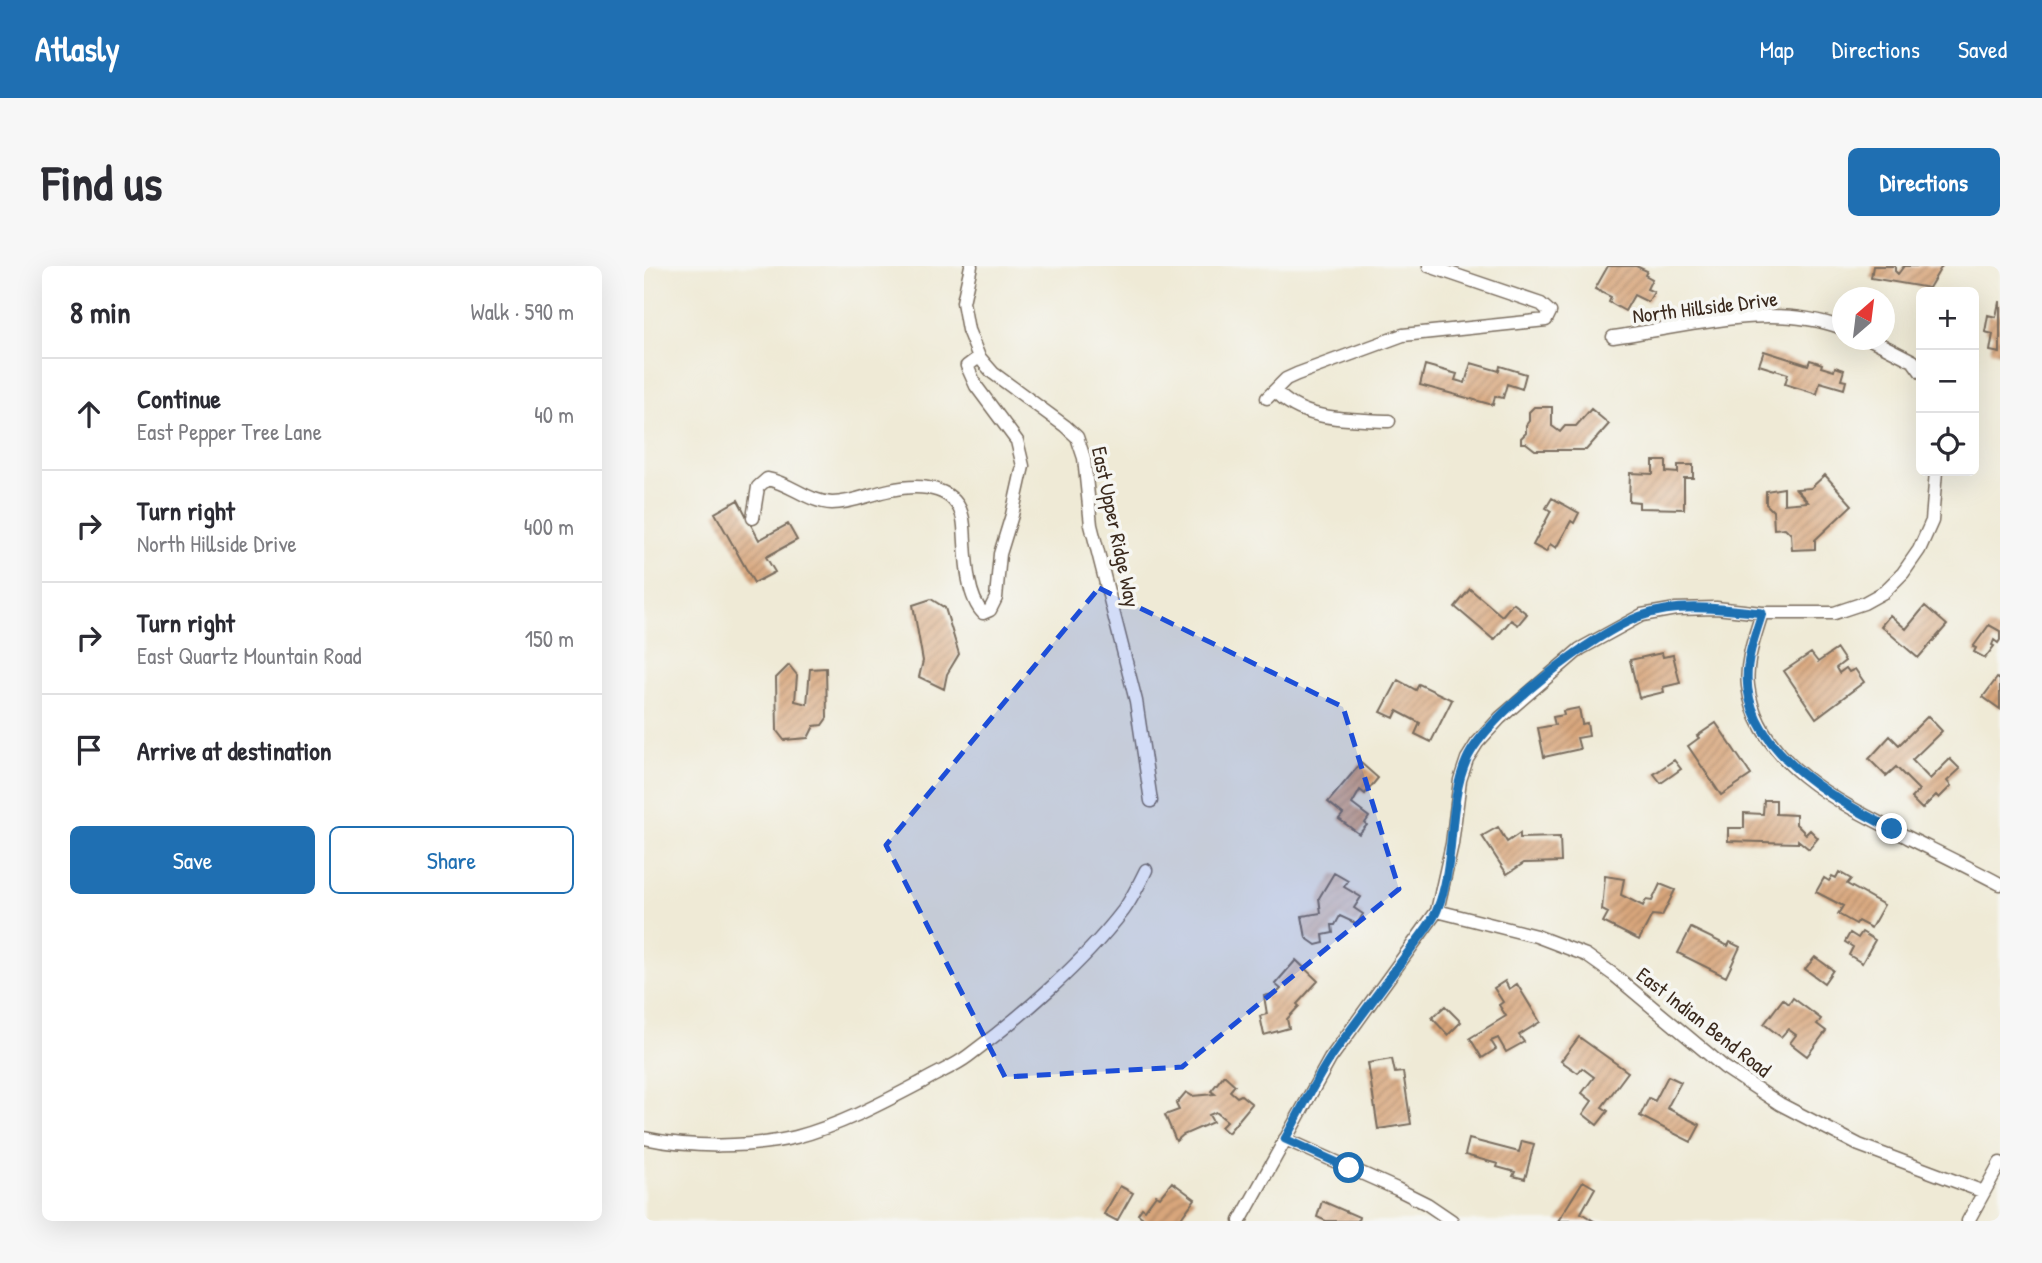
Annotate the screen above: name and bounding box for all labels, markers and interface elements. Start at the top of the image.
text: Atlasly [35,27,120,71]
text: Map [1760,33,1794,65]
text: Directions [1832,33,1920,65]
text: Saved [1958,33,2007,65]
button: Directions [1848,148,2000,216]
text: Find us [42,149,162,215]
street label: North Hillside Drive [1631,284,1779,330]
north arrow [1832,287,1895,350]
map controls [1916,287,1979,476]
button: + [1916,287,1979,350]
text: 8 min [70,292,131,332]
text: Walk · 590 m [471,296,574,327]
button: − [1916,350,1979,413]
text: Continue [137,381,221,416]
icon: ahead [70,395,108,433]
text: 40 m [534,399,574,430]
button: locate [1916,413,1979,476]
text: East Pepper Tree Lane [137,416,322,447]
street label: East Upper Ridge Way [1085,444,1147,610]
text: Turn right [137,493,235,528]
icon: right [70,507,108,545]
text: 400 m [524,511,574,542]
text: North Hillside Drive [137,528,297,559]
text: Turn right [137,605,235,640]
icon: right [70,619,108,657]
text: 150 m [525,623,574,654]
text: East Quartz Mountain Road [137,640,361,671]
icon: arrive [70,731,108,769]
text: Arrive at destination [137,733,332,768]
route end [1876,813,1907,844]
button: Save [70,826,315,894]
button: Share [329,826,574,894]
street label: East Indian Bend Road [1631,960,1777,1084]
route start [1333,1152,1364,1183]

